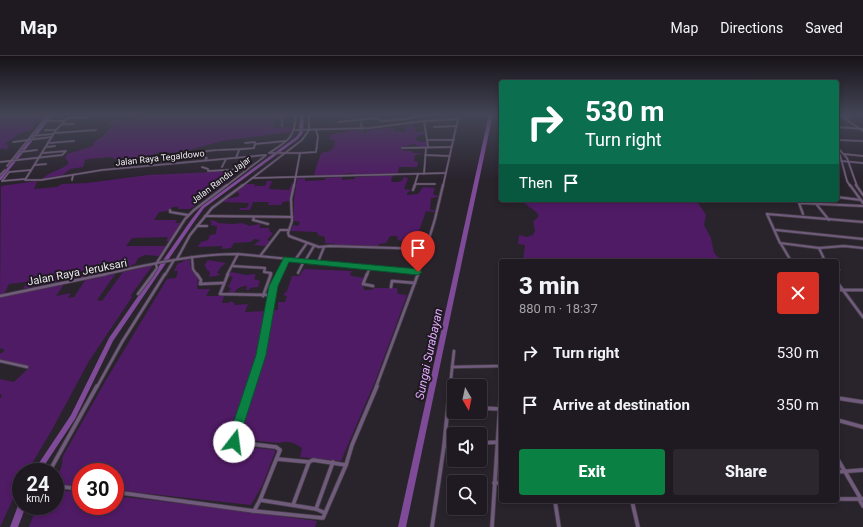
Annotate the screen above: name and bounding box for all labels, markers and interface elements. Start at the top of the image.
text: Map [20,16,58,39]
text: Map [671,20,698,36]
text: Directions [720,20,783,36]
text: Saved [805,20,843,36]
text: 530 m [585,95,664,128]
icon: right [519,96,571,148]
text: Turn right [585,129,662,150]
street label: Jalan Raya Tegaldowo [115,148,205,168]
street label: Jalan Randu Jajar [189,154,253,206]
icon: arrive [560,172,582,194]
text: Then [519,174,552,192]
pin [401,231,435,272]
icon: arrive [407,237,429,259]
street label: Jalan Raya Jeruksari [26,256,128,289]
text: 3 min [519,272,580,300]
button: close [777,272,819,314]
text: 880 m · 18:37 [519,301,598,316]
water label: Sungai Surabayan [413,307,445,401]
icon: right [519,342,541,364]
text: Turn right [553,344,619,362]
text: 530 m [777,344,819,362]
north arrow [447,379,487,419]
map controls [447,379,487,515]
icon: arrive [519,394,541,416]
text: Arrive at destination [553,396,690,414]
text: 350 m [777,396,819,414]
position arrow [213,421,255,463]
button: sound [447,427,487,467]
button: Exit [519,449,665,495]
button: Share [673,449,819,495]
speed limit sign: 30 [72,463,124,515]
text: 24 [27,472,49,496]
button: search [447,475,487,515]
text: km/h [26,493,50,504]

